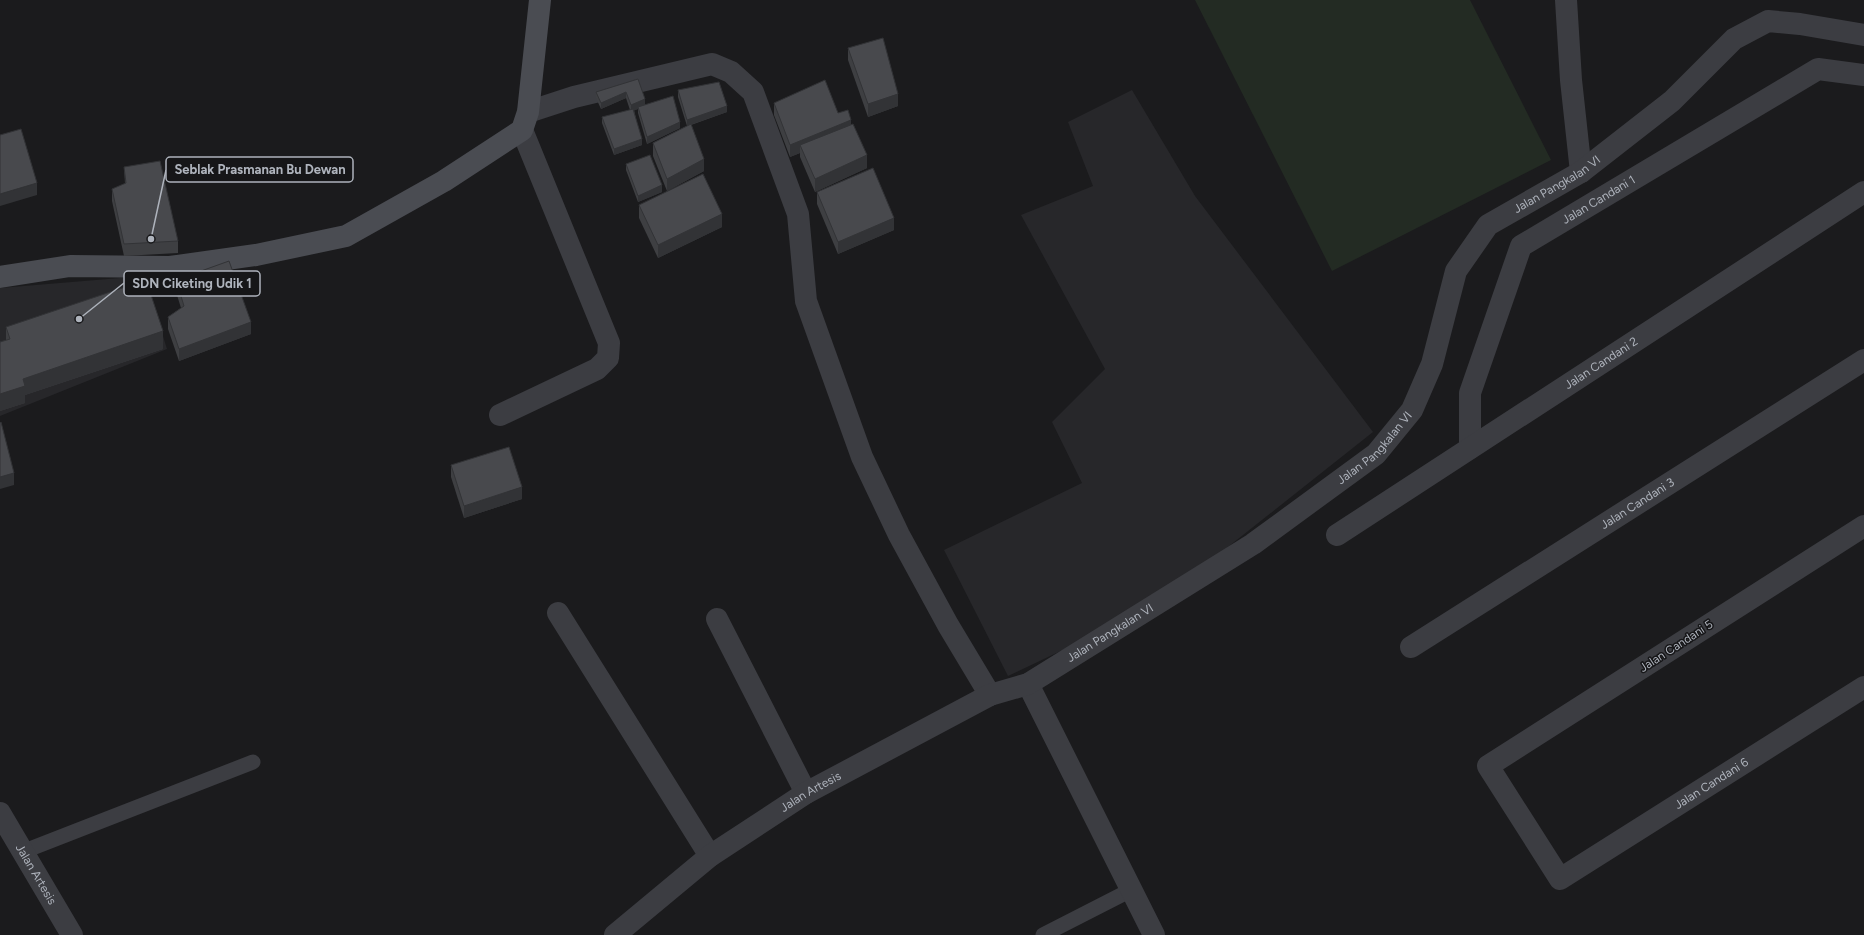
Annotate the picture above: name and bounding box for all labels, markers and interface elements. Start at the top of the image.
street label: Jalan Pangkalan VI [1511,153,1603,216]
callout: Seblak Prasmanan Bu Dewan [166,157,353,182]
text: Seblak Prasmanan Bu Dewan [174,162,346,177]
street label: Jalan Candani 1 [1559,172,1638,227]
callout: SDN Ciketing Udik 1 [124,271,260,296]
text: SDN Ciketing Udik 1 [132,276,252,291]
street label: Jalan Candani 2 [1562,334,1640,392]
street label: Jalan Pangkalan VI [1334,409,1415,487]
street label: Jalan Candani 3 [1598,475,1677,532]
street label: Jalan Pangkalan VI [1064,601,1156,665]
street label: Jalan Candani 5 [1637,617,1715,675]
street label: Jalan Candani 6 [1672,755,1751,812]
street label: Jalan Artesis [778,768,844,815]
street label: Jalan Artesis [13,841,60,907]

